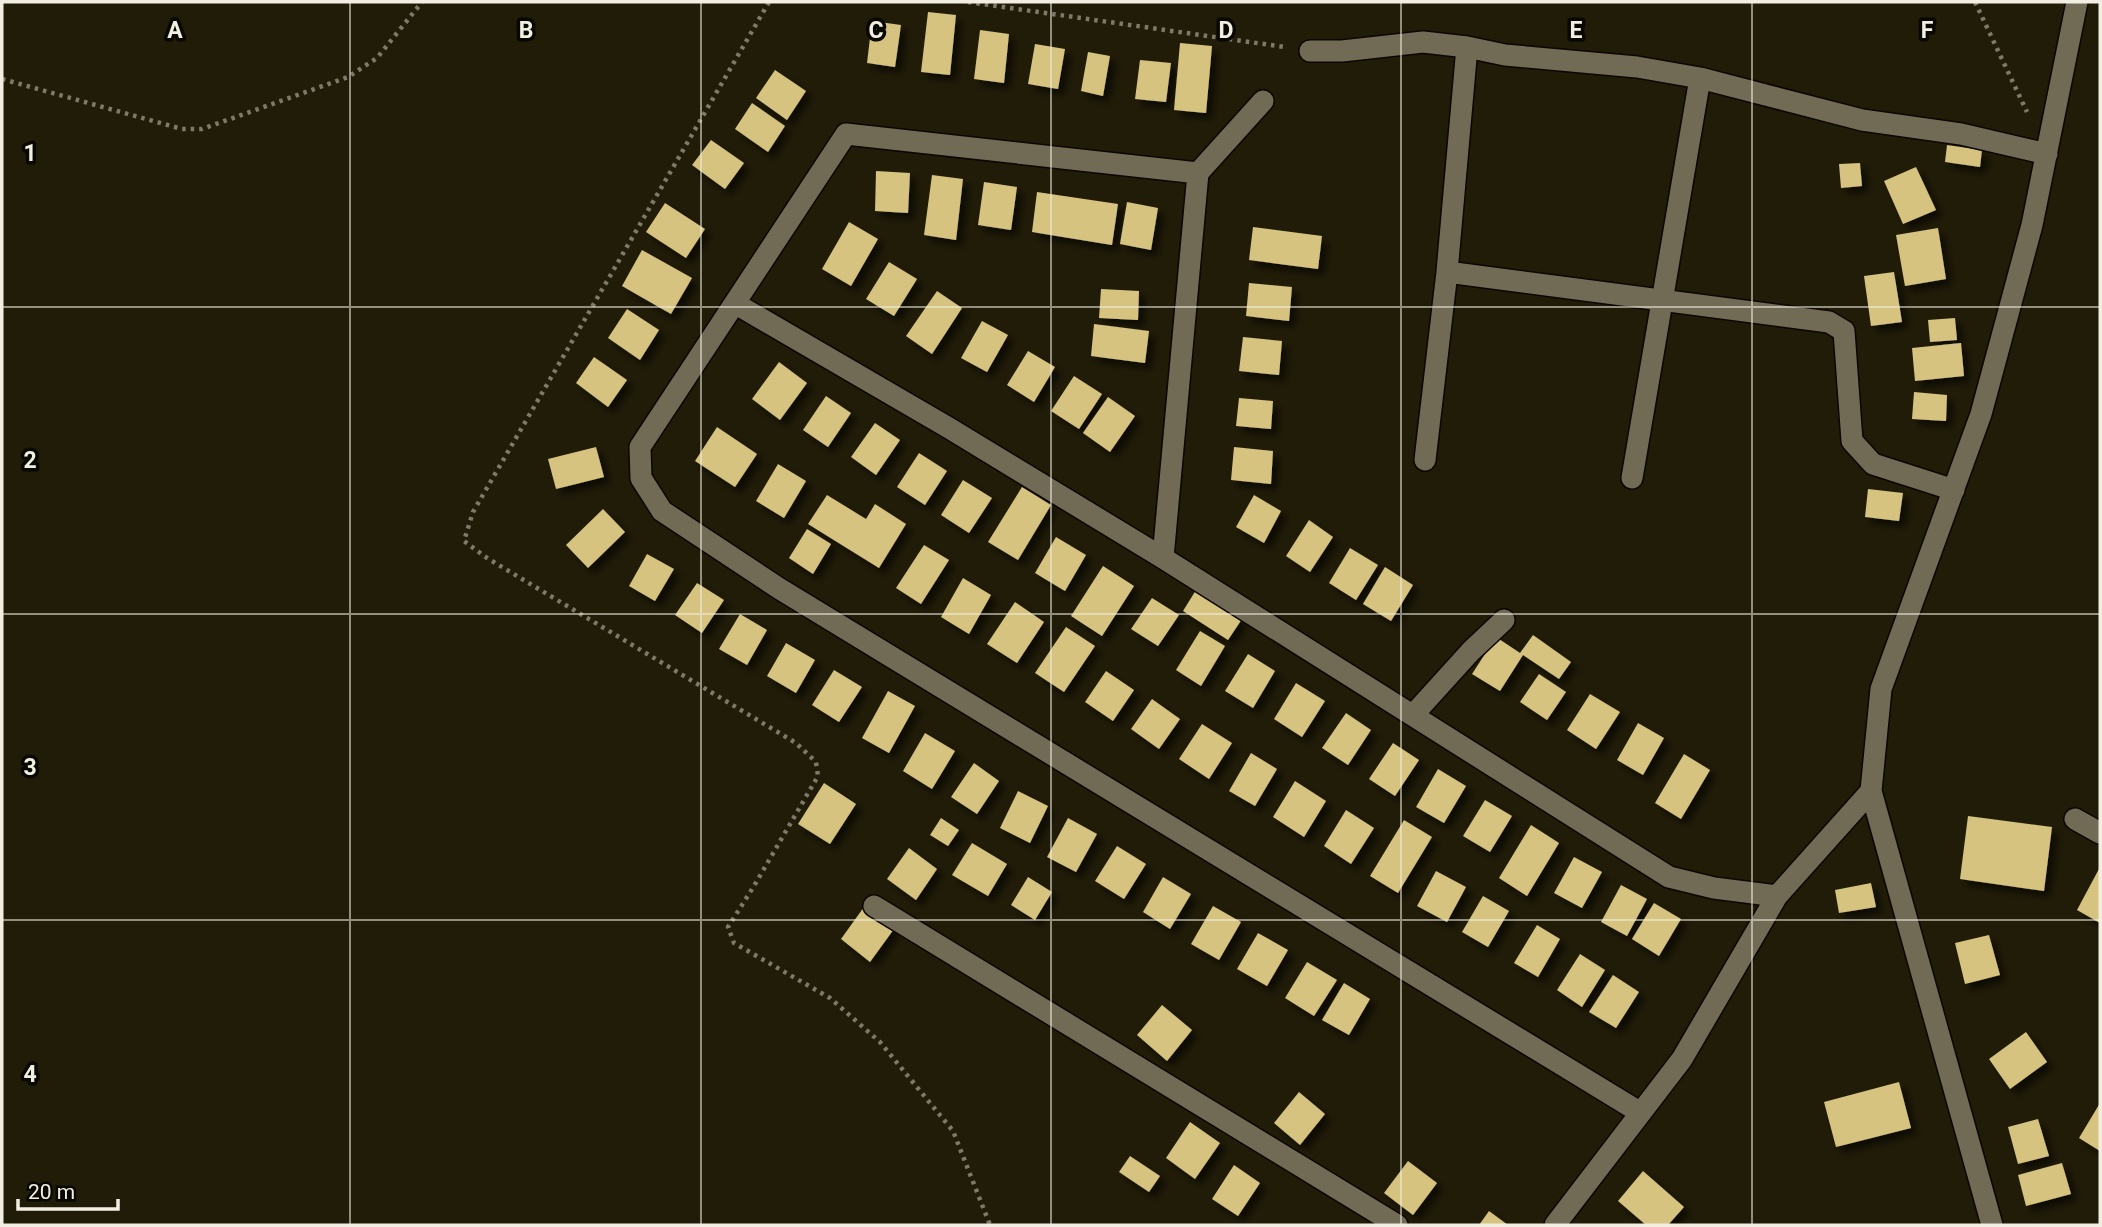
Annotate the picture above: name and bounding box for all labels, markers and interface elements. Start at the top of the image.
text: A [167,17,183,44]
text: B [519,17,533,44]
text: C [868,17,884,44]
text: D [1219,17,1233,44]
text: E [1570,17,1583,44]
text: F [1921,17,1934,44]
text: 1 [23,140,37,167]
text: 2 [23,447,37,474]
text: 3 [23,754,37,781]
text: 4 [23,1061,37,1088]
scale bar [18,1168,117,1212]
text: 20 m [28,1180,75,1204]

